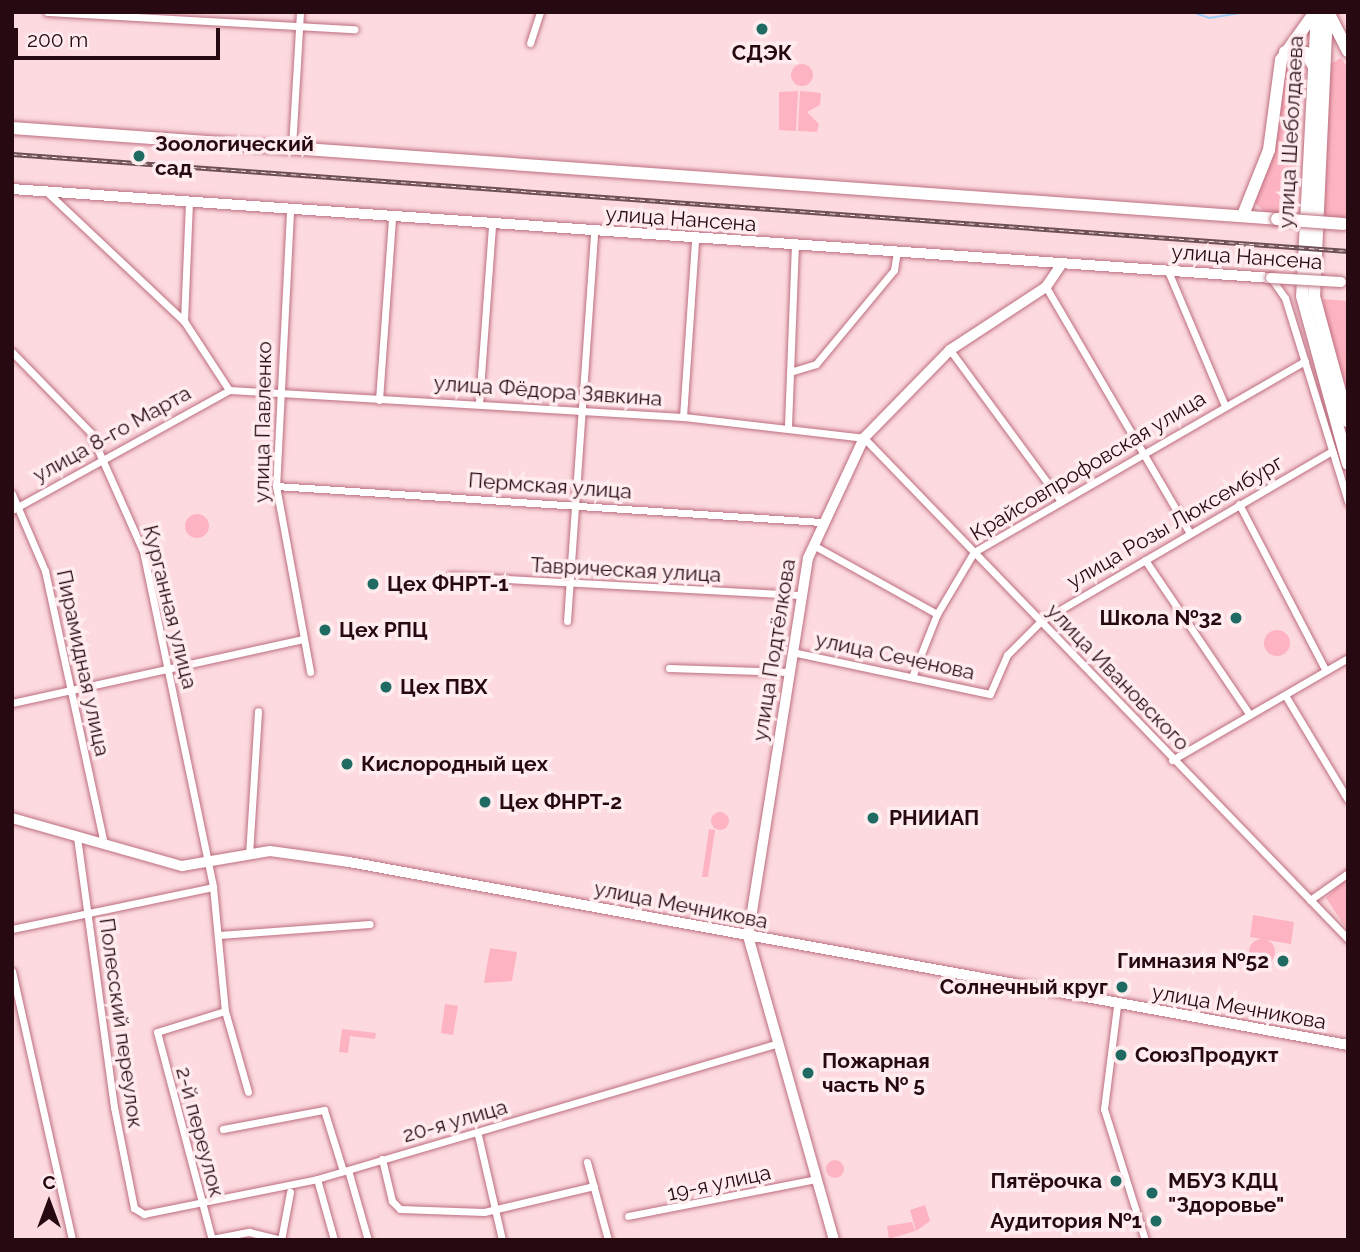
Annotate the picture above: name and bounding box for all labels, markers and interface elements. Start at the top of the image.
scale bar [18,14,224,58]
marker: СДЭК [754,21,770,37]
text: 200 m [27,27,88,52]
street label: улица Шеболдаева [1273,35,1309,229]
place label: СДЭК [732,40,792,66]
place label: Зоологический сад [155,131,314,181]
marker: Зоологический сад [129,146,149,166]
street label: улица Нансена [605,201,757,237]
street label: улица Нансена [1171,239,1323,275]
street label: улица Павленко [249,341,277,503]
street label: улица Фёдора Зявкина [433,370,663,412]
street label: улица 8-го Марта [29,380,195,488]
street label: Крайсовпрофовская улица [966,386,1210,546]
street label: улица Розы Люксембург [1063,450,1287,594]
street label: Пермская улица [467,468,633,504]
street label: Курганная улица [137,522,203,692]
street label: Таврическая улица [530,552,722,588]
street label: улица Подтёлкова [747,557,801,743]
street label: Пирамидная улица [51,567,115,759]
place label: Цех ФНРТ-1 [387,571,509,597]
marker: Цех ФНРТ-1 [365,576,381,592]
street label: улица Ивановского [1041,598,1195,756]
place label: Школа №32 [1100,605,1222,631]
marker: Школа №32 [1228,610,1244,626]
place label: Цех РПЦ [339,617,428,643]
marker: Цех РПЦ [317,622,333,638]
street label: улица Сеченова [813,627,977,685]
place label: Цех ПВХ [400,674,487,700]
marker: Цех ПВХ [378,679,394,695]
place label: Кислородный цех [361,751,548,777]
marker: Кислородный цех [339,756,355,772]
place label: Цех ФНРТ-2 [499,789,622,815]
marker: Цех ФНРТ-2 [477,794,493,810]
place label: РНИИАП [889,805,979,831]
marker: РНИИАП [863,808,883,828]
street label: улица Мечникова [592,876,770,934]
street label: Полесский переулок [94,916,148,1130]
place label: Гимназия №52 [1117,948,1269,974]
marker: Гимназия №52 [1275,953,1291,969]
place label: Солнечный круг [940,974,1108,1000]
marker: Солнечный круг [1114,979,1130,995]
street label: улица Мечникова [1150,979,1328,1035]
place label: СоюзПродукт [1135,1042,1278,1068]
marker: СоюзПродукт [1113,1047,1129,1063]
place label: Пожарная часть № 5 [822,1048,930,1098]
street label: 2-й переулок [171,1064,229,1200]
marker: Пожарная часть № 5 [800,1065,816,1081]
street label: 20-я улица [399,1094,511,1148]
street label: 19-я улица [665,1160,773,1206]
north arrow [14,1168,84,1238]
place label: Пятёрочка [990,1168,1102,1194]
place label: МБУЗ КДЦ "Здоровье" [1168,1168,1284,1218]
text: С [42,1171,56,1193]
marker: Пятёрочка [1108,1173,1124,1189]
marker: МБУЗ КДЦ "Здоровье" [1142,1183,1162,1203]
place label: Аудитория №1 [990,1208,1142,1234]
marker: Аудитория №1 [1148,1213,1164,1229]

